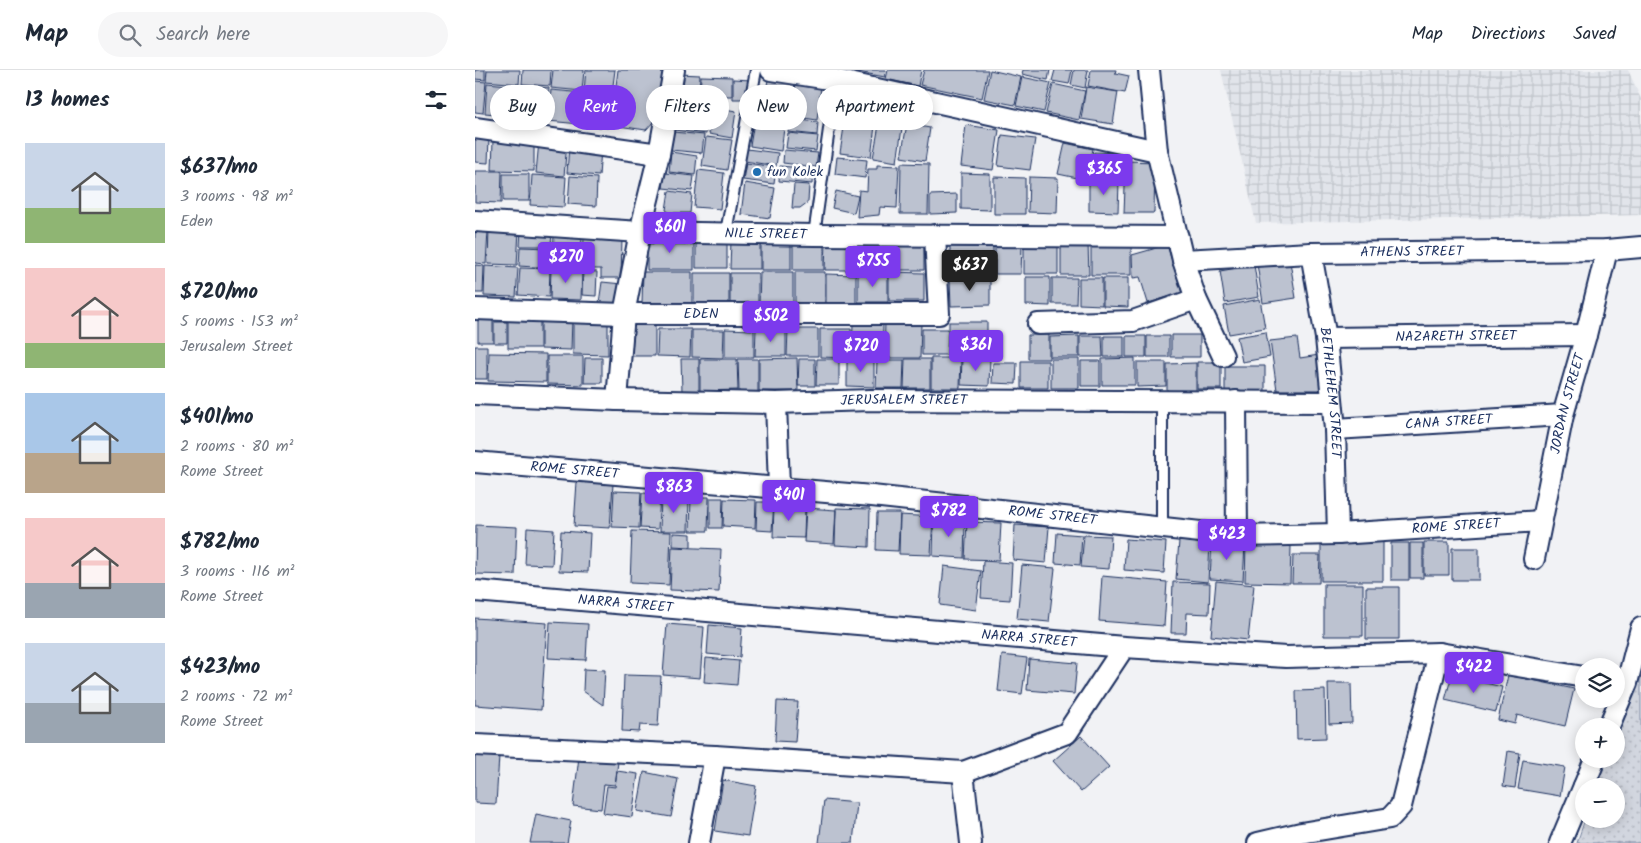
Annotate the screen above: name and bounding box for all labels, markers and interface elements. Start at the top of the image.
search box [98,12,448,57]
text: Map [25,15,68,54]
text: Search here [156,20,250,50]
text: Map [1411,20,1443,49]
text: Directions [1471,20,1545,49]
text: Saved [1573,20,1616,49]
icon: search [116,21,144,49]
text: 13 homes [25,84,110,117]
chip: Buy [490,85,555,130]
chip: Rent [565,85,636,130]
chip: Filters [646,85,729,130]
chip: New [739,85,807,130]
chip: Apartment [817,85,933,130]
icon: filters [422,86,450,114]
text: $637/mo [180,151,258,184]
pin: $365 [1074,154,1134,196]
text: $365 [1087,157,1122,182]
place label: fun Kolek [767,161,823,183]
icon: home [65,163,125,223]
marker: fun Kolek [751,166,763,178]
text: 3 rooms · 98 m² [180,184,293,209]
text: Eden [180,209,213,234]
pin: $601 [640,212,700,254]
text: $601 [654,215,686,240]
street label: NILE STREET [724,222,808,246]
street label: ATHENS STREET [1360,240,1465,264]
pin: $270 [536,242,596,284]
text: $270 [549,245,583,270]
pin: $755 [843,246,903,288]
text: $755 [856,249,890,274]
pin: $637 [940,250,1000,292]
text: $637 [953,253,987,278]
text: $720/mo [180,276,258,309]
icon: home [65,288,125,348]
pin: $502 [741,300,801,343]
street label: EDEN [683,303,719,325]
text: $502 [753,304,789,329]
text: 5 rooms · 153 m² [180,309,298,334]
street label: BETHLEHEM STREET [1313,325,1347,460]
street label: NAZARETH STREET [1395,325,1518,348]
pin: $720 [831,330,891,373]
pin: $361 [946,330,1006,372]
text: $361 [960,333,992,358]
text: Jerusalem Street [180,334,293,359]
text: $720 [844,334,878,359]
street label: JORDAN STREET [1544,349,1592,456]
street label: JERUSALEM STREET [840,389,969,412]
text: $401/mo [180,401,254,434]
street label: CANA STREET [1404,408,1495,436]
icon: home [65,413,125,473]
text: 2 rooms · 80 m² [180,434,293,459]
street label: ROME STREET [530,456,621,485]
text: Rome Street [180,459,264,484]
pin: $863 [644,472,704,514]
text: $863 [656,475,692,500]
pin: $401 [759,480,819,522]
text: $401 [773,483,805,508]
pin: $782 [919,496,979,538]
text: $782 [931,499,967,524]
street label: ROME STREET [1007,500,1099,532]
street label: ROME STREET [1411,513,1503,540]
pin: $423 [1197,518,1257,561]
text: $423 [1209,522,1245,547]
text: $782/mo [180,526,260,559]
icon: home [65,538,125,598]
text: 3 rooms · 116 m² [180,559,295,584]
text: Rome Street [180,584,264,609]
street label: NARRA STREET [577,589,675,619]
street label: NARRA STREET [980,624,1079,654]
text: $423/mo [180,651,260,684]
pin: $422 [1444,652,1504,694]
text: $422 [1456,655,1492,680]
map controls [1575,658,1625,828]
button: layers [1575,658,1625,708]
icon: home [65,663,125,723]
text: 2 rooms · 72 m² [180,684,292,709]
text: Rome Street [180,709,264,734]
button: + [1575,718,1625,768]
button: − [1575,778,1625,828]

